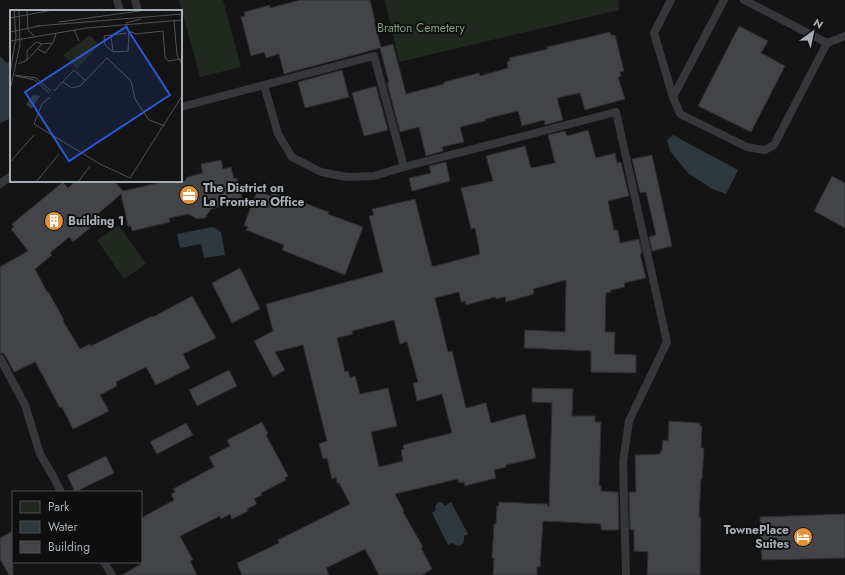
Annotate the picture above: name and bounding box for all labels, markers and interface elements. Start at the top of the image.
inset map [10,10,182,182]
north arrow [793,12,833,52]
text: N [810,15,826,33]
park label: Bratton Cemetery [377,19,465,37]
place label: The District on La Frontera Office [203,179,305,211]
office icon: The District on La Frontera Office [178,184,200,206]
building icon: Building 1 [43,210,65,232]
place label: Building 1 [68,212,124,230]
legend [12,491,142,563]
text: Park [48,498,70,516]
text: Water [48,518,79,536]
place label: TownePlace Suites [724,521,790,553]
hotel icon: TownePlace Suites [792,526,814,548]
text: Building [48,538,90,556]

